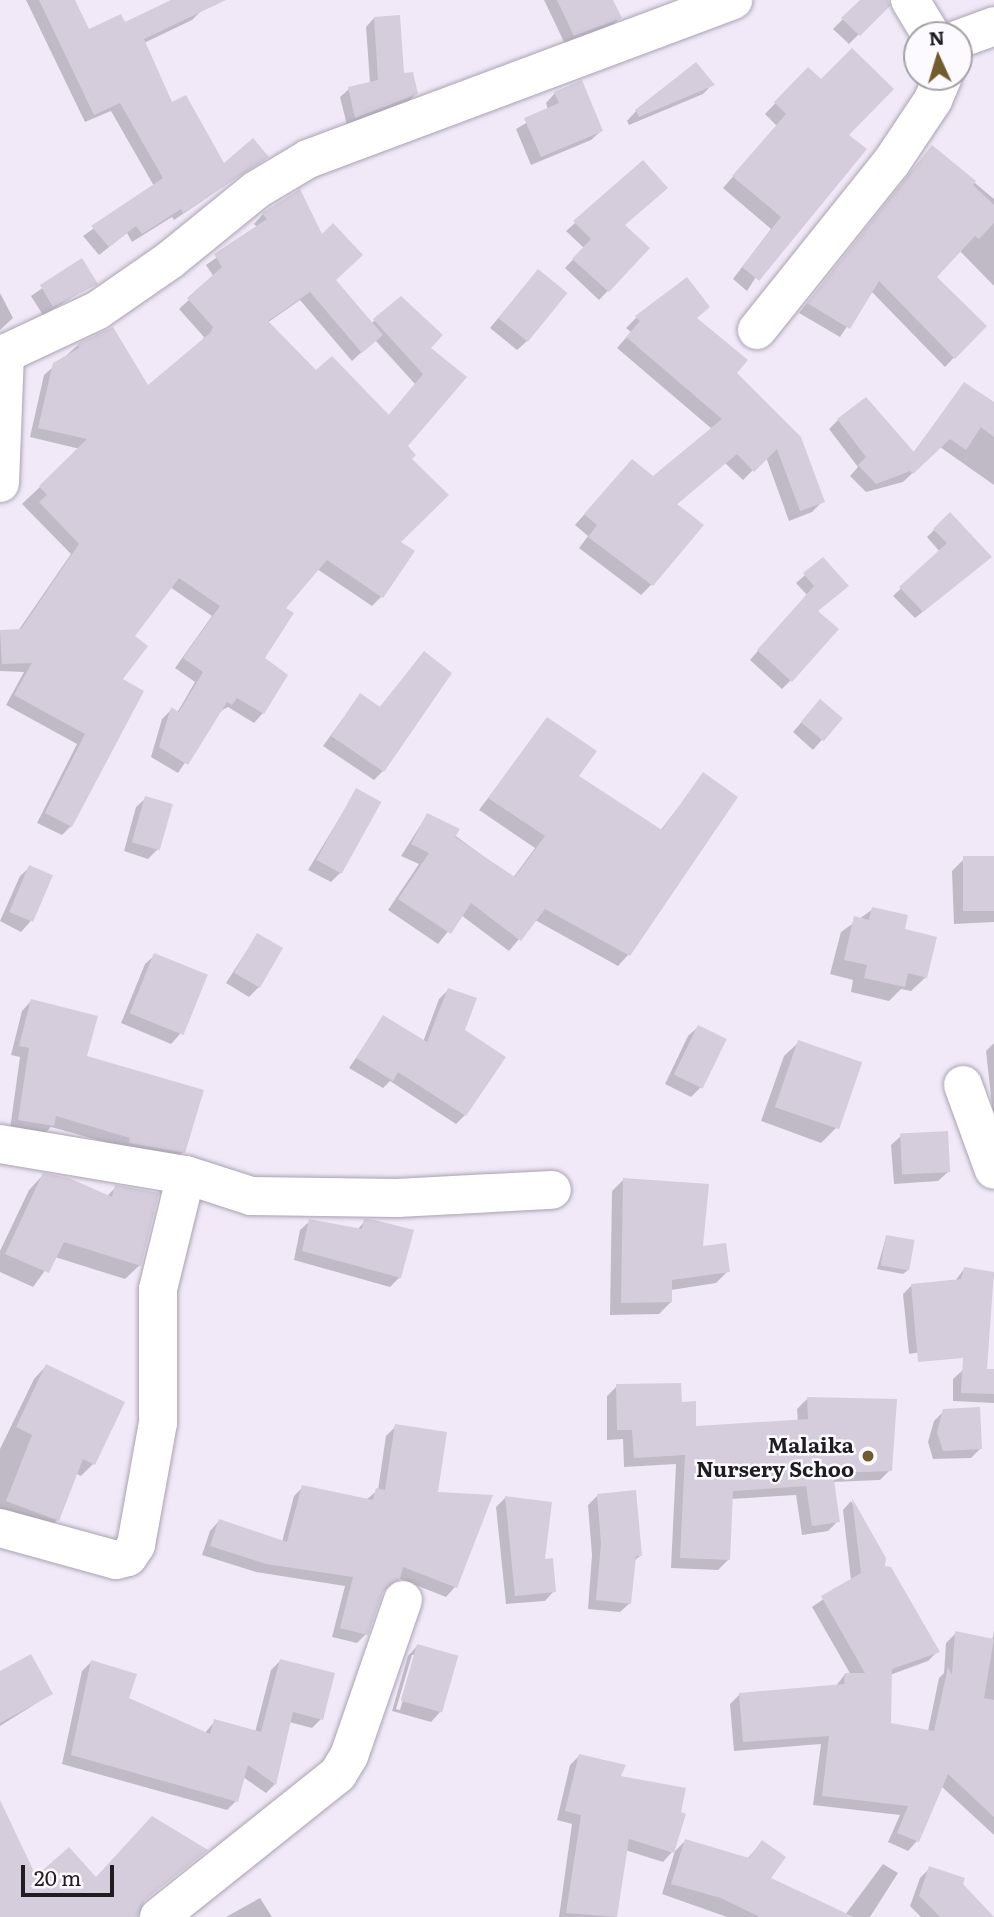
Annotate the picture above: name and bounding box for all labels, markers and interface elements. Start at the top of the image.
north arrow [903,21,973,91]
text: N [928,23,946,52]
place label: Malaika Nursery Schoo [696,1431,854,1481]
marker: Malaika Nursery Schoo [860,1448,876,1464]
scale bar [24,1850,117,1894]
text: 20 m [34,1861,81,1892]

